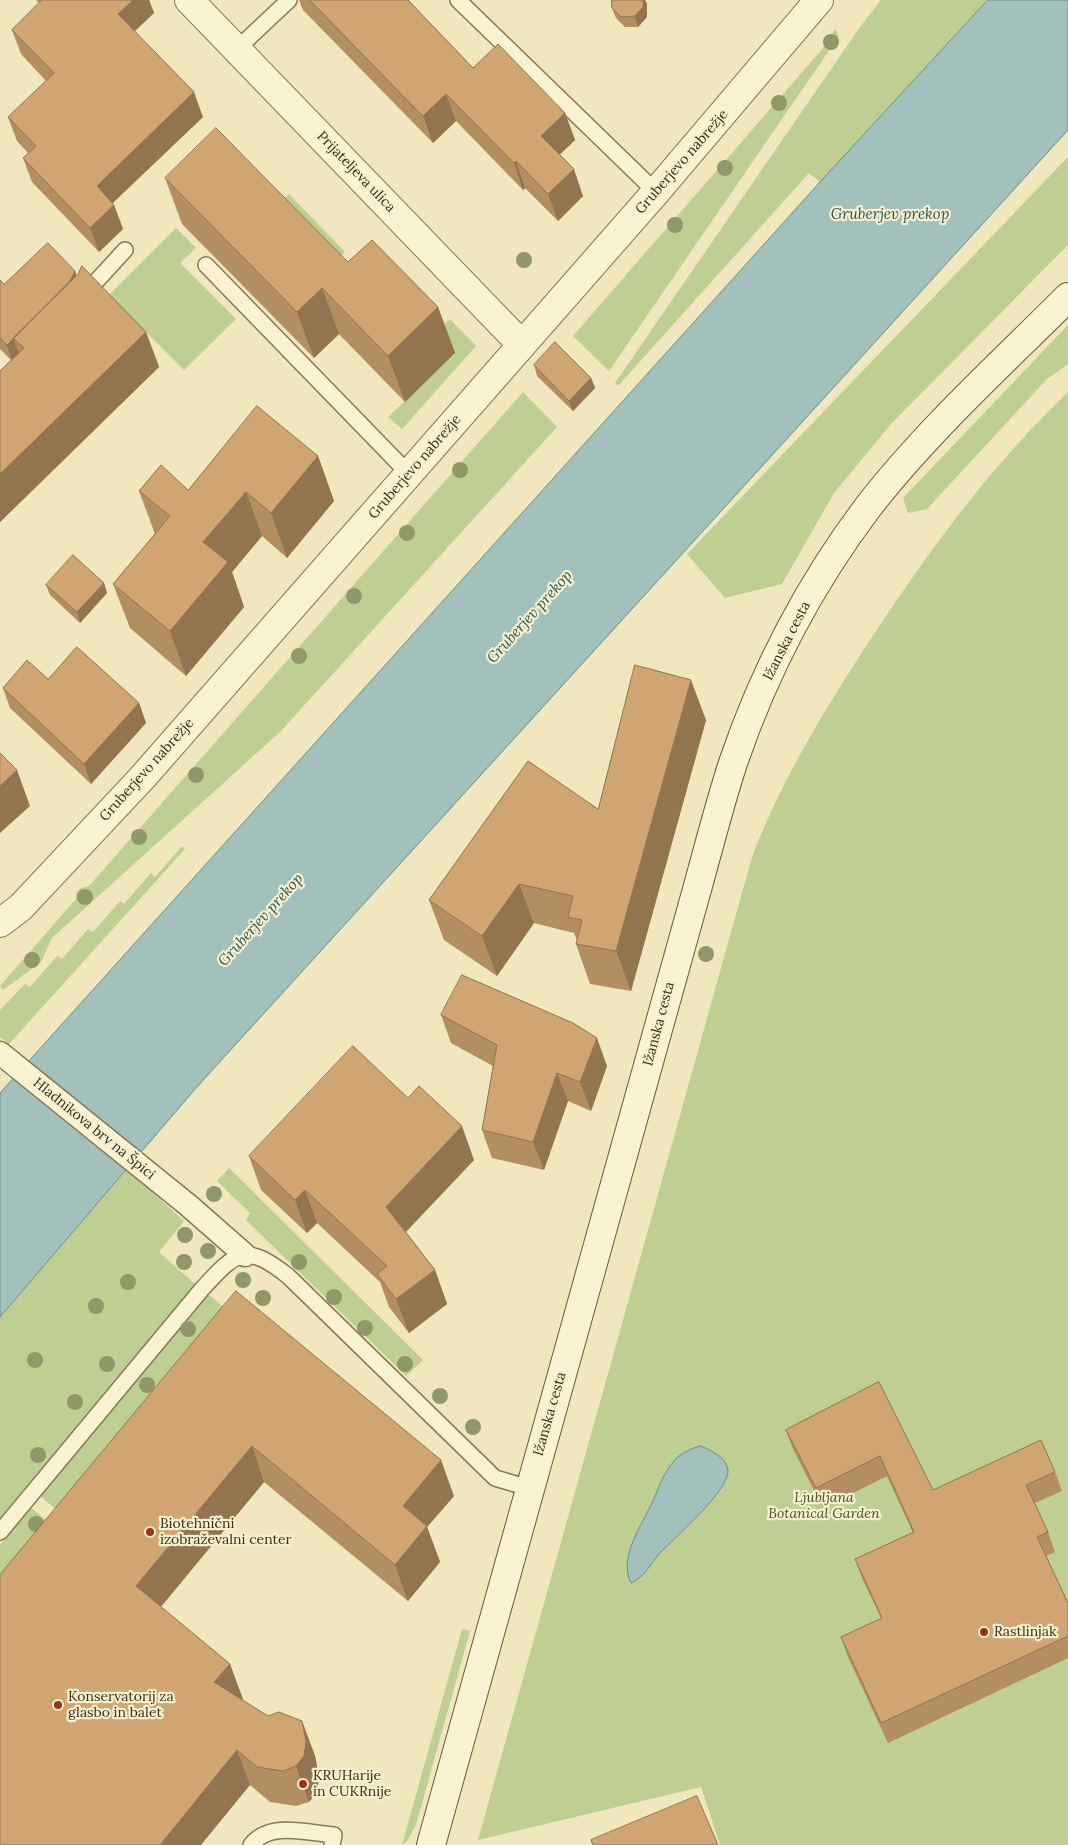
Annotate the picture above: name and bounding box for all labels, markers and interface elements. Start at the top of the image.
street label: Gruberjevo nabrežje [632,106,732,218]
street label: Prijateljeva ulica [313,128,399,216]
water label: Gruberjev prekop [831,206,949,224]
street label: Gruberjevo nabrežje [365,411,465,523]
water label: Gruberjev prekop [484,567,576,667]
street label: Ižanska cesta [760,599,814,683]
street label: Gruberjevo nabrežje [96,715,198,825]
water label: Gruberjev prekop [215,870,307,970]
street label: Ižanska cesta [640,980,678,1068]
street label: Hladnikova brv na Špici [30,1075,158,1183]
street label: Ižanska cesta [530,1370,570,1458]
park label: Ljubljana Botanical Garden [768,1490,880,1522]
place label: Biotehnični izobraževalni center [160,1516,292,1548]
marker: Biotehnični izobraževalni center [144,1526,156,1538]
place label: Rastlinjak [994,1624,1056,1640]
marker: Rastlinjak [978,1626,990,1638]
place label: Konservatorij za glasbo in balet [68,1689,174,1721]
marker: Konservatorij za glasbo in balet [52,1699,64,1711]
place label: KRUHarije in CUKRnije [313,1768,391,1800]
marker: KRUHarije in CUKRnije [297,1778,309,1790]

